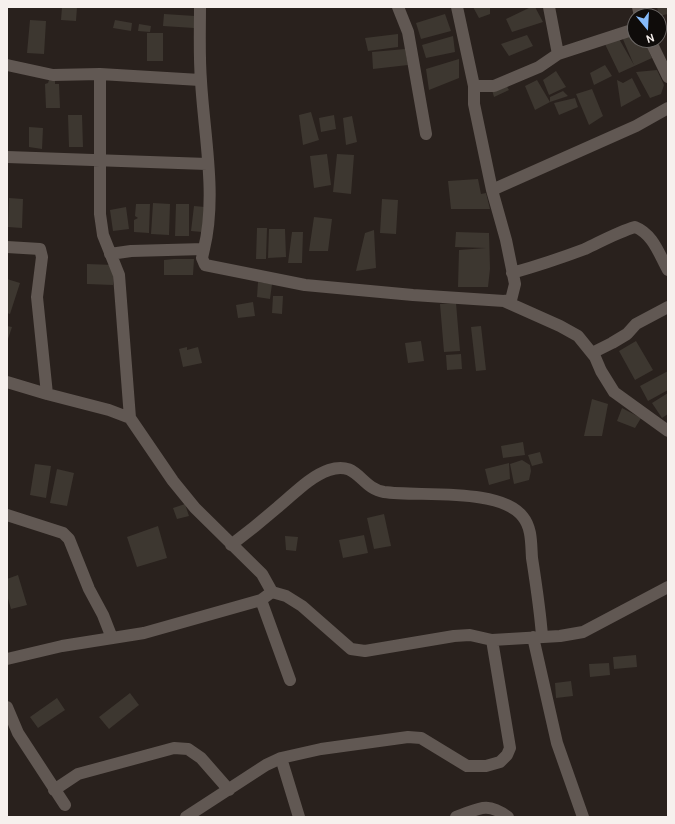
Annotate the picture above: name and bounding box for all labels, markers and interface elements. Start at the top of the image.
north arrow [627,8,667,48]
text: N [645,31,656,46]

